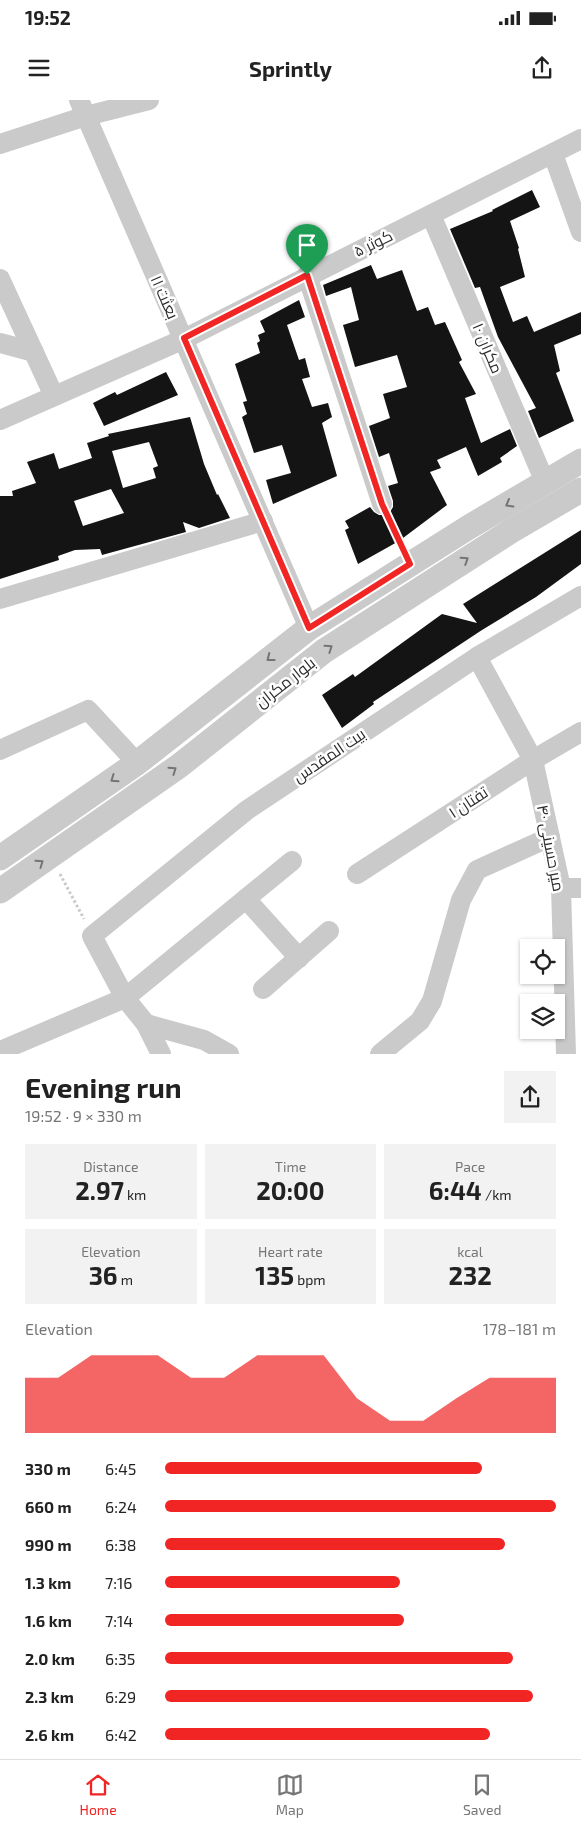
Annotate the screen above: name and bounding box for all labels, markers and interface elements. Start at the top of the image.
text: 19:52 [25,6,71,29]
icon: menu [25,54,53,82]
icon: share [528,54,556,82]
text: Sprintly [249,55,332,81]
pin [286,224,328,275]
street label: کوثر ۵ [350,225,396,261]
icon: arrive [293,231,321,259]
street label: بعثت ۱۱ [147,272,183,322]
street label: مکران ۱۰ [468,320,508,377]
one-way arrow [505,497,514,507]
one-way arrow [460,557,469,567]
one-way arrow [323,645,333,654]
street label: بلوار مکران [251,652,320,713]
one-way arrow [267,653,276,661]
street label: بیت المقدس [289,723,370,787]
one-way arrow [168,767,177,776]
one-way arrow [110,773,119,782]
street label: تفتان ۱ [444,781,493,823]
street label: میر حسینی ۴۰ [532,803,569,893]
one-way arrow [34,860,44,869]
map controls [520,939,565,1039]
button: locate [520,939,565,984]
button: layers [520,994,565,1039]
text: Evening run [25,1070,182,1104]
button: share [504,1071,556,1123]
text: 19:52 · 9 × 330 m [25,1106,142,1125]
text: Distance [83,1158,138,1175]
text: Time [275,1158,306,1175]
text: Pace [455,1158,485,1175]
text: 2.97 [75,1175,124,1205]
text: 20:00 [256,1175,325,1205]
text: 6:44 [429,1175,482,1205]
text: km [124,1186,146,1203]
text: /km [482,1186,512,1203]
text: Elevation [81,1243,141,1260]
text: Heart rate [258,1243,323,1260]
text: kcal [457,1243,483,1260]
text: 36 [89,1260,118,1290]
text: 135 [255,1260,294,1290]
text: 232 [449,1260,492,1290]
text: m [118,1271,133,1288]
text: bpm [294,1271,326,1288]
text: Elevation [25,1319,93,1338]
text: 178–181 m [483,1319,556,1338]
text: 330 m [25,1459,71,1478]
text: 6:45 [105,1459,136,1478]
text: 660 m [25,1497,72,1516]
text: 6:24 [105,1497,137,1516]
text: 990 m [25,1535,72,1554]
text: 6:38 [105,1535,137,1554]
text: 1.3 km [25,1573,71,1592]
text: 7:16 [105,1573,133,1592]
text: 1.6 km [25,1611,72,1630]
text: 7:14 [105,1611,133,1630]
text: 2.0 km [25,1649,75,1668]
text: 6:35 [105,1649,135,1668]
text: 2.3 km [25,1687,74,1706]
text: 6:29 [105,1687,136,1706]
text: 2.6 km [25,1725,74,1744]
text: 6:42 [105,1725,137,1744]
tab: Home [80,1771,117,1818]
tab: Map [276,1771,304,1818]
tab: Saved [463,1771,501,1818]

